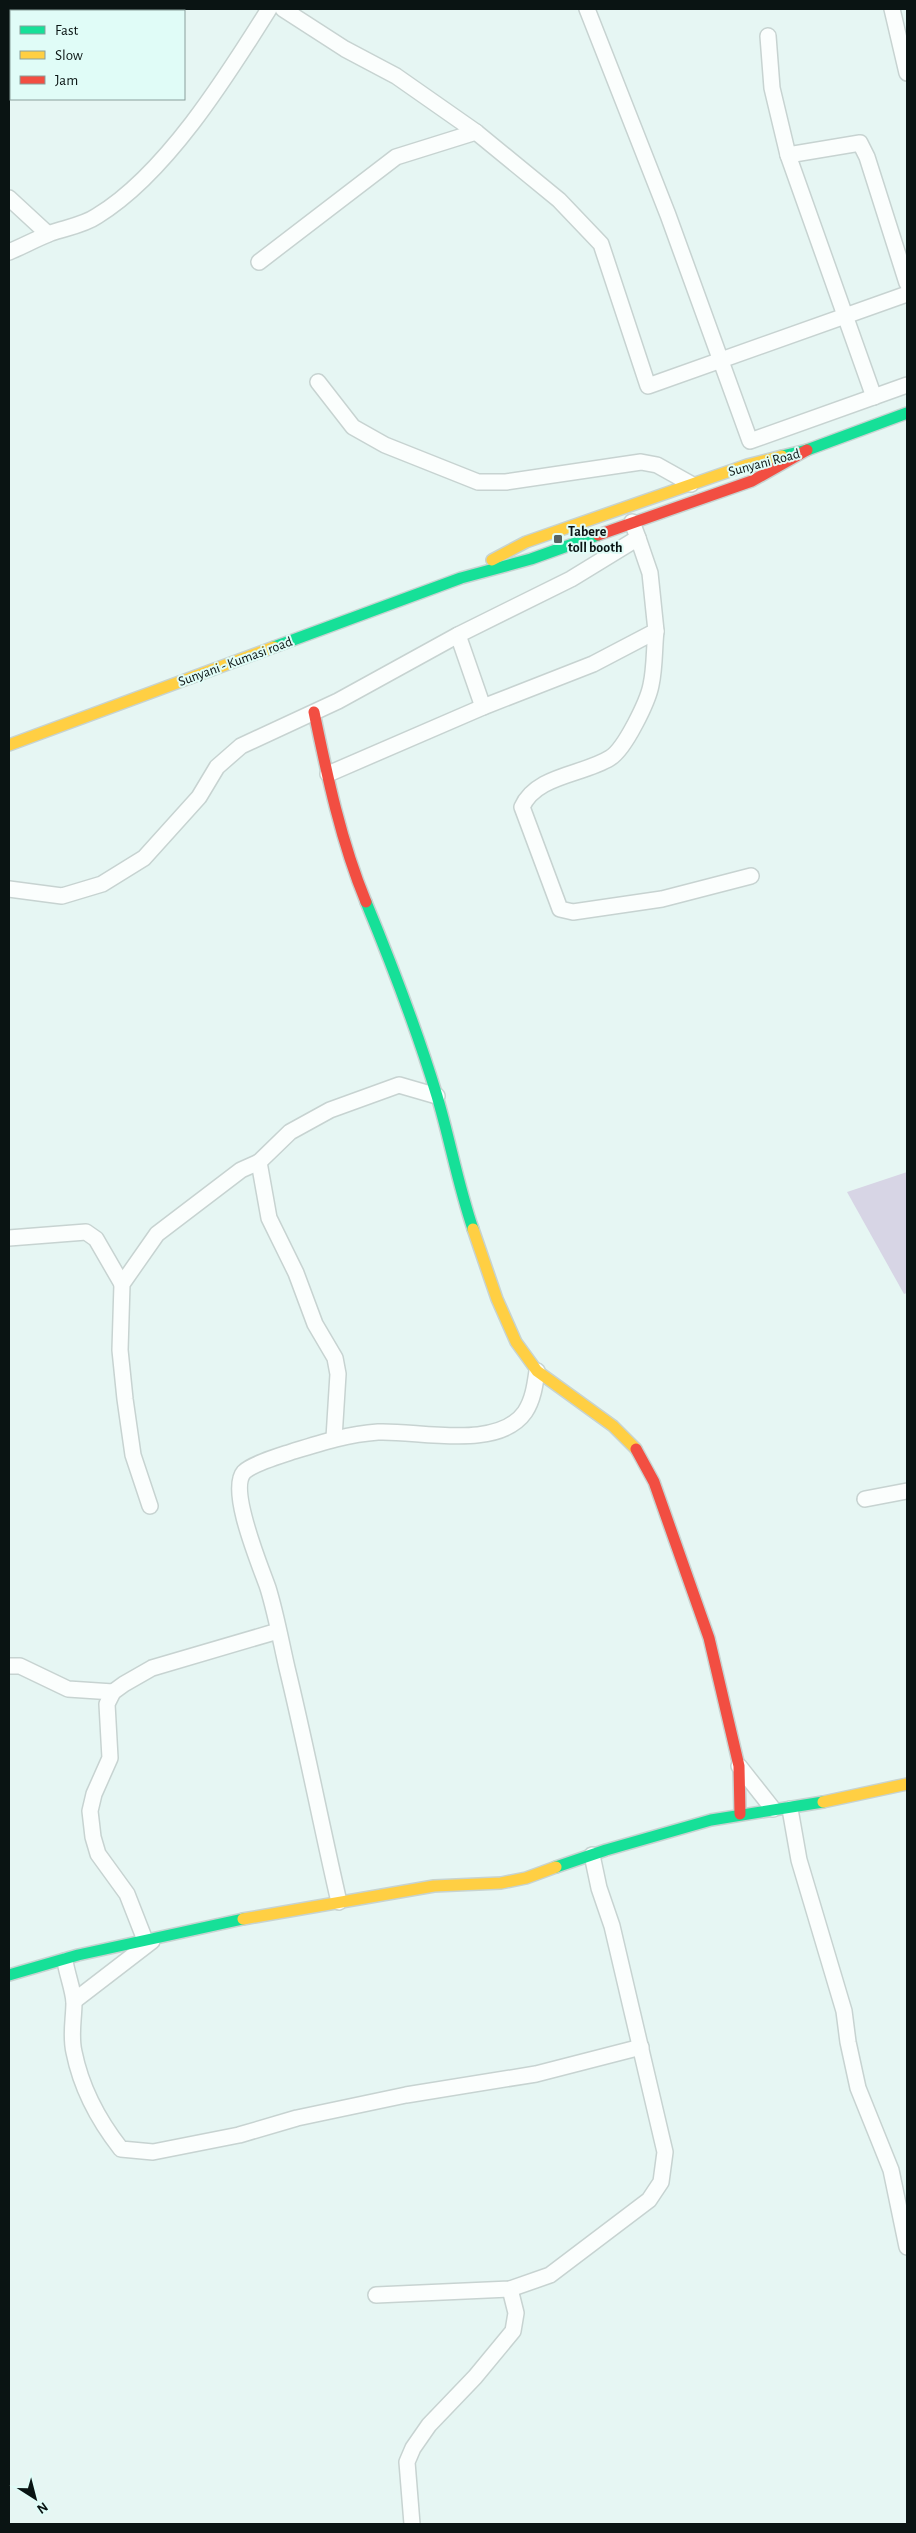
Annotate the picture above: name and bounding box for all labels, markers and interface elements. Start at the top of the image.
legend [10,10,185,100]
text: Fast [55,23,79,38]
text: Slow [55,48,83,63]
text: Jam [55,73,78,88]
street label: Sunyani Road [727,447,802,479]
place label: Tabere toll booth [568,525,622,555]
marker: Tabere toll booth [552,533,564,545]
street label: Sunyani - Kumasi road [176,635,294,689]
north arrow [10,2473,60,2523]
text: N [34,2499,50,2516]

